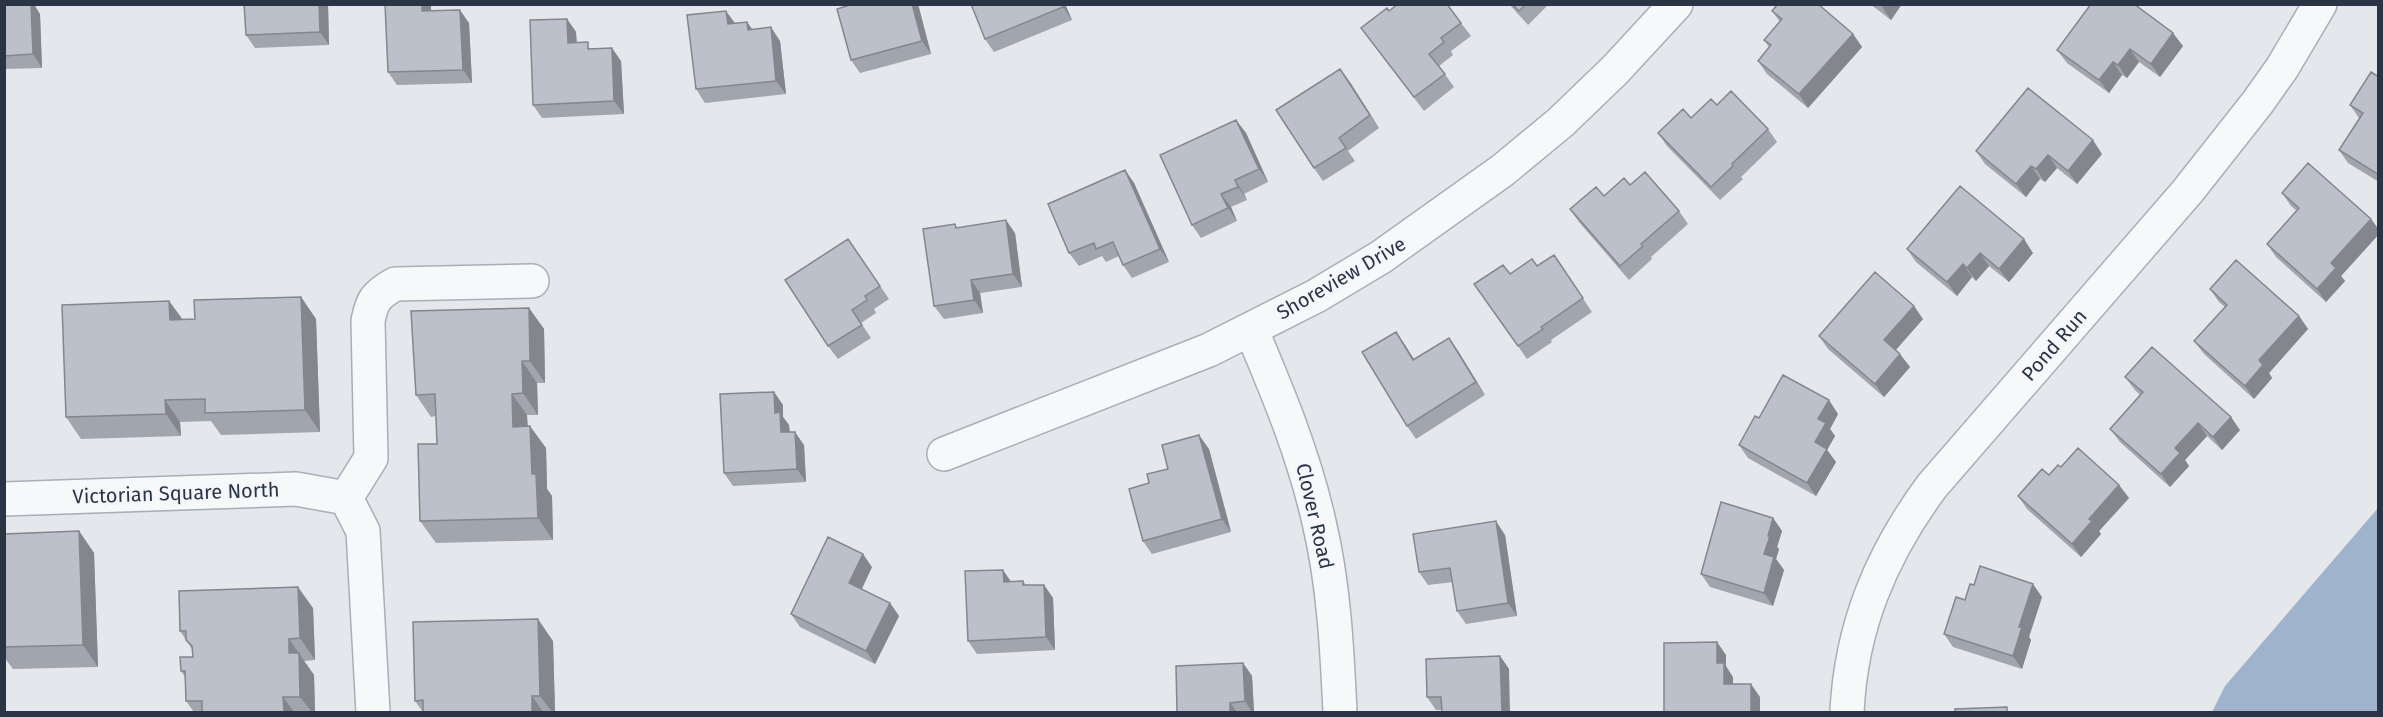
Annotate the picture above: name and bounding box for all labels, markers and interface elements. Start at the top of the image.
street label: Shoreview Drive [1272,231,1410,325]
street label: Pond Run [2016,304,2092,386]
street label: Clover Road [1291,461,1339,571]
street label: Victorian Square North [72,477,280,509]

